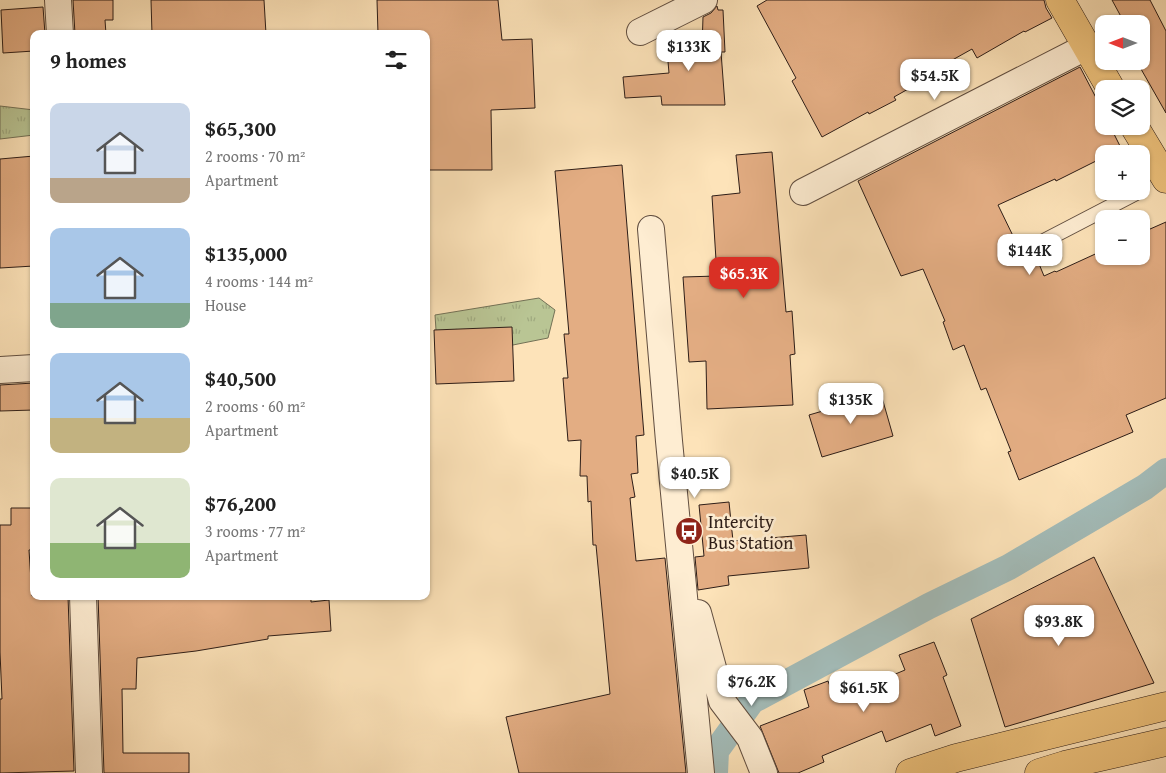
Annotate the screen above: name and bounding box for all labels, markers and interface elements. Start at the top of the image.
north arrow [1095,15,1150,70]
map controls [1095,15,1150,265]
pin: $133K [654,30,724,72]
text: $133K [667,34,711,58]
text: 9 homes [50,45,126,76]
icon: filters [382,46,410,74]
pin: $54.5K [894,58,976,101]
text: $54.5K [911,63,959,87]
button: layers [1095,80,1150,135]
text: $65,300 [205,113,276,144]
icon: home [90,123,150,183]
text: 2 rooms · 70 m² [205,144,305,168]
button: + [1095,145,1150,200]
text: Apartment [205,168,278,192]
button: − [1095,210,1150,265]
pin: $144K [995,234,1065,276]
text: $135,000 [205,238,287,269]
text: $144K [1008,238,1052,262]
icon: home [90,248,150,308]
pin: $65.3K [703,256,785,299]
text: $65.3K [720,261,768,285]
text: 4 rooms · 144 m² [205,269,313,293]
text: House [205,293,246,317]
text: $40,500 [205,363,276,394]
icon: home [90,373,150,433]
pin: $135K [816,382,886,425]
text: $135K [829,387,873,411]
text: 2 rooms · 60 m² [205,394,305,418]
text: Apartment [205,418,278,442]
pin: $40.5K [654,456,736,499]
text: $40.5K [671,461,719,485]
text: $76,200 [205,488,276,519]
icon: home [90,498,150,558]
place label: Intercity Bus Station [708,508,793,556]
bus stop icon: Intercity Bus Station [674,516,704,546]
text: 3 rooms · 77 m² [205,519,305,543]
text: Apartment [205,543,278,567]
pin: $93.8K [1018,604,1100,647]
text: $93.8K [1035,609,1083,633]
pin: $76.2K [711,664,793,707]
text: $76.2K [728,669,776,693]
pin: $61.5K [823,670,905,713]
text: $61.5K [840,675,888,699]

